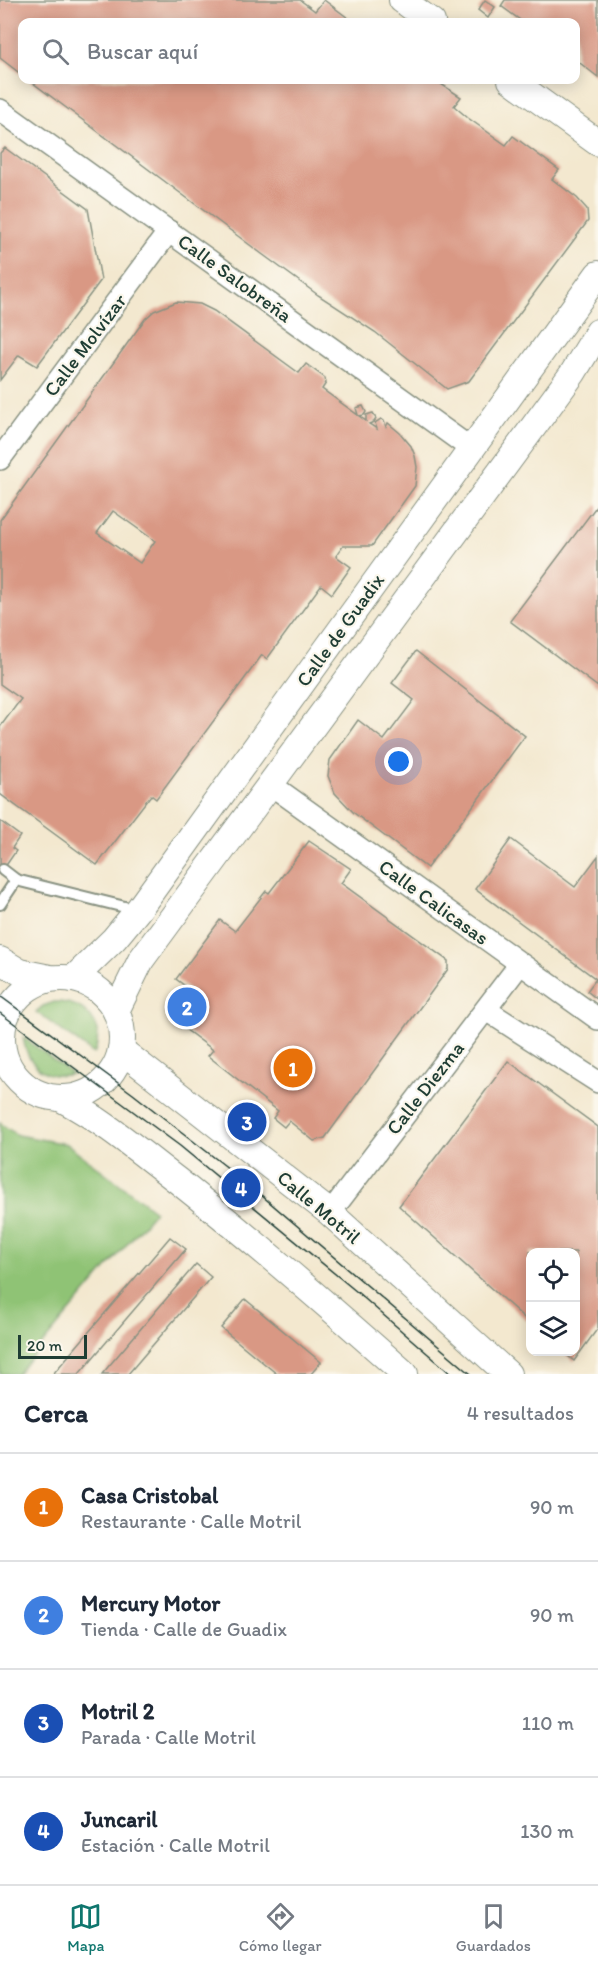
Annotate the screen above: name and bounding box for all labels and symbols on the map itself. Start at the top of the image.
street label: Calle Salobreña [173,229,297,328]
street label: Calle Molvízar [39,289,131,401]
street label: Calle de Guadix [291,568,389,691]
your location [384,747,413,776]
street label: Calle Calicasas [374,854,494,950]
pin: 2 [168,984,207,1030]
street label: Calle Diezma [381,1036,469,1139]
pin: 1 [274,1046,312,1090]
pin: 3 [228,1100,266,1144]
street label: Calle Motril [273,1165,366,1249]
pin: 4 [222,1166,260,1210]
scale bar [18,1332,87,1360]

